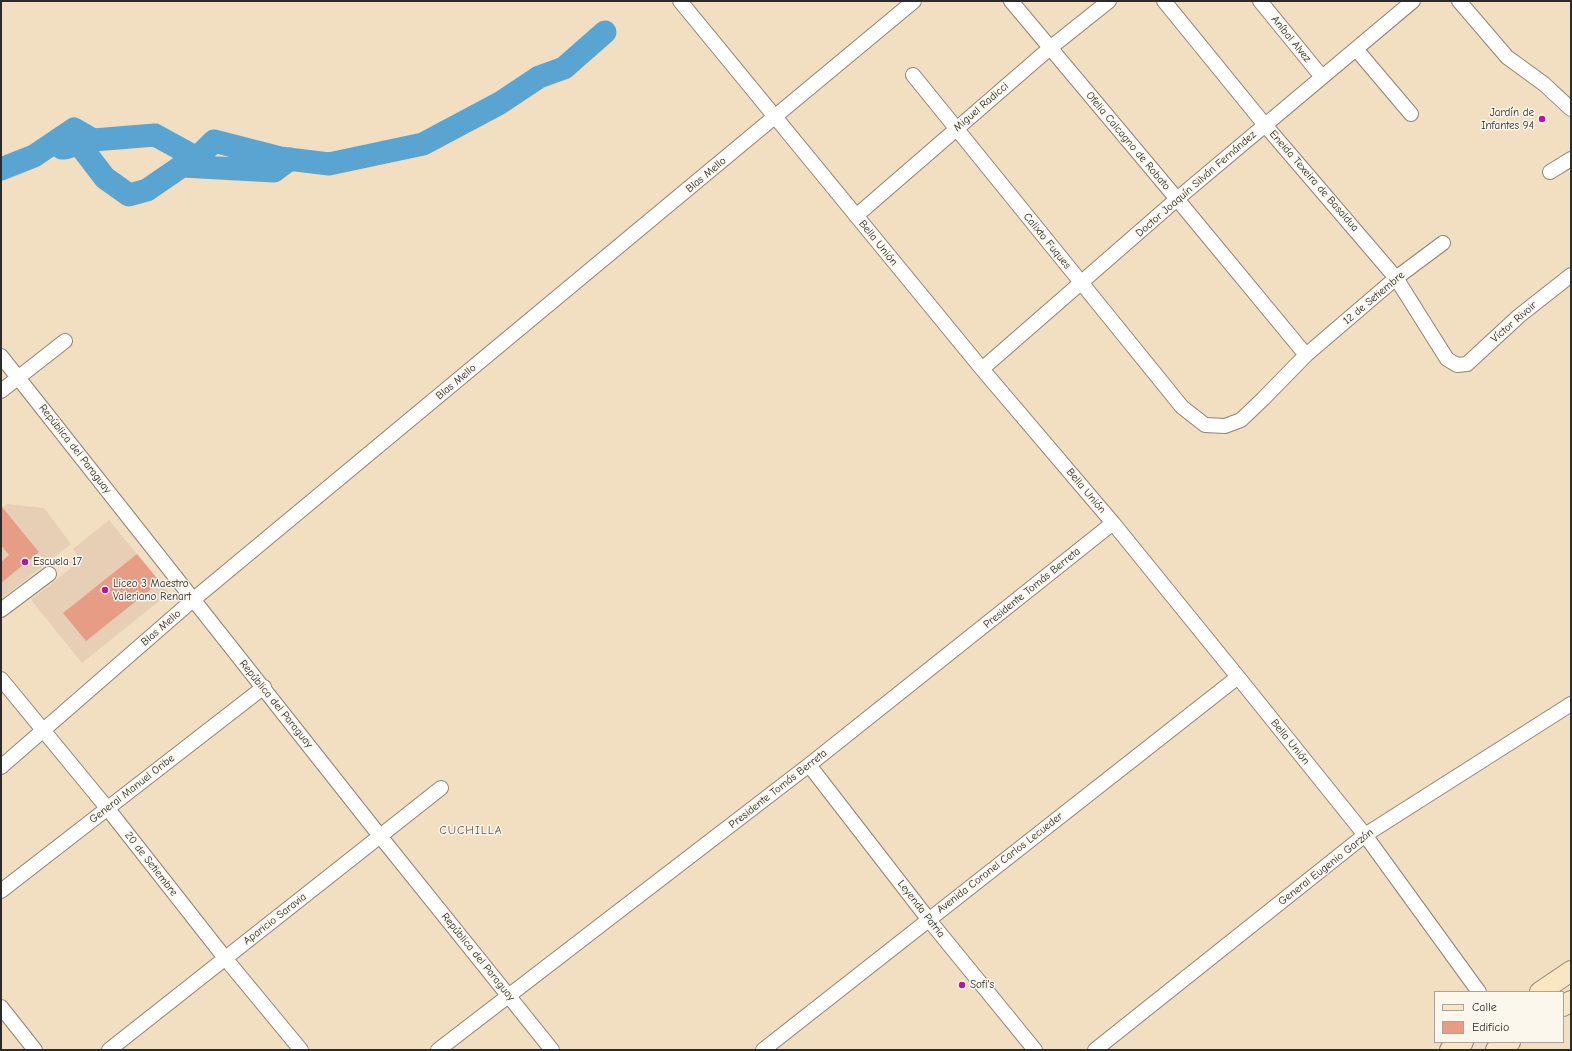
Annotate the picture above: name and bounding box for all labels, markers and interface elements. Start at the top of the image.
street label: Aníbal Alvez [1268,13,1314,65]
street label: Miguel Radicci [951,80,1011,134]
street label: Ofelia Calcagno de Robato [1083,89,1173,193]
place label: Jardín de Infantes 94 [1481,106,1534,132]
marker: Jardín de Infantes 94 [1537,114,1547,124]
street label: Doctor Joaquín Silván Fernández [1133,128,1259,240]
street label: Eneida Texeira de Basaldua [1266,128,1362,234]
street label: Blas Mello [683,154,729,196]
street label: Calixto Fuques [1020,210,1074,272]
street label: Bella Unión [856,218,900,268]
street label: 12 de Setiembre [1341,268,1407,328]
street label: Víctor Rivoir [1488,298,1540,346]
street label: Blas Mello [433,361,479,403]
street label: República del Paraguay [36,402,114,496]
street label: Bella Unión [1063,466,1109,516]
street label: Presidente Tomás Berreta [981,545,1083,631]
place label: Escuela 17 [33,555,82,569]
marker: Escuela 17 [20,557,30,567]
place label: Liceo 3 Maestro Valeriano Renart [113,577,191,603]
marker: Liceo 3 Maestro Valeriano Renart [100,585,110,595]
street label: Blas Mello [138,607,184,649]
street label: República del Paraguay [236,657,316,751]
street label: Bella Unión [1268,717,1312,767]
street label: Presidente Tomás Berreta [726,747,830,831]
street label: General Manuel Oribe [87,752,177,826]
street label: Avenida Coronel Carlos Lecueder [934,810,1066,916]
district label: CUCHILLA [439,824,503,838]
street label: General Eugenio Garzón [1276,826,1376,908]
street label: 20 de Setiembre [122,829,180,899]
street label: Leyenda Patria [894,878,948,940]
street label: Aparicio Saravia [241,890,309,948]
street label: República del Paraguay [438,910,518,1004]
place label: Sofi's [970,978,994,992]
marker: Sofi's [957,980,967,990]
legend [1434,991,1564,1043]
text: Calle [1472,1000,1497,1014]
text: Edificio [1472,1020,1509,1034]

